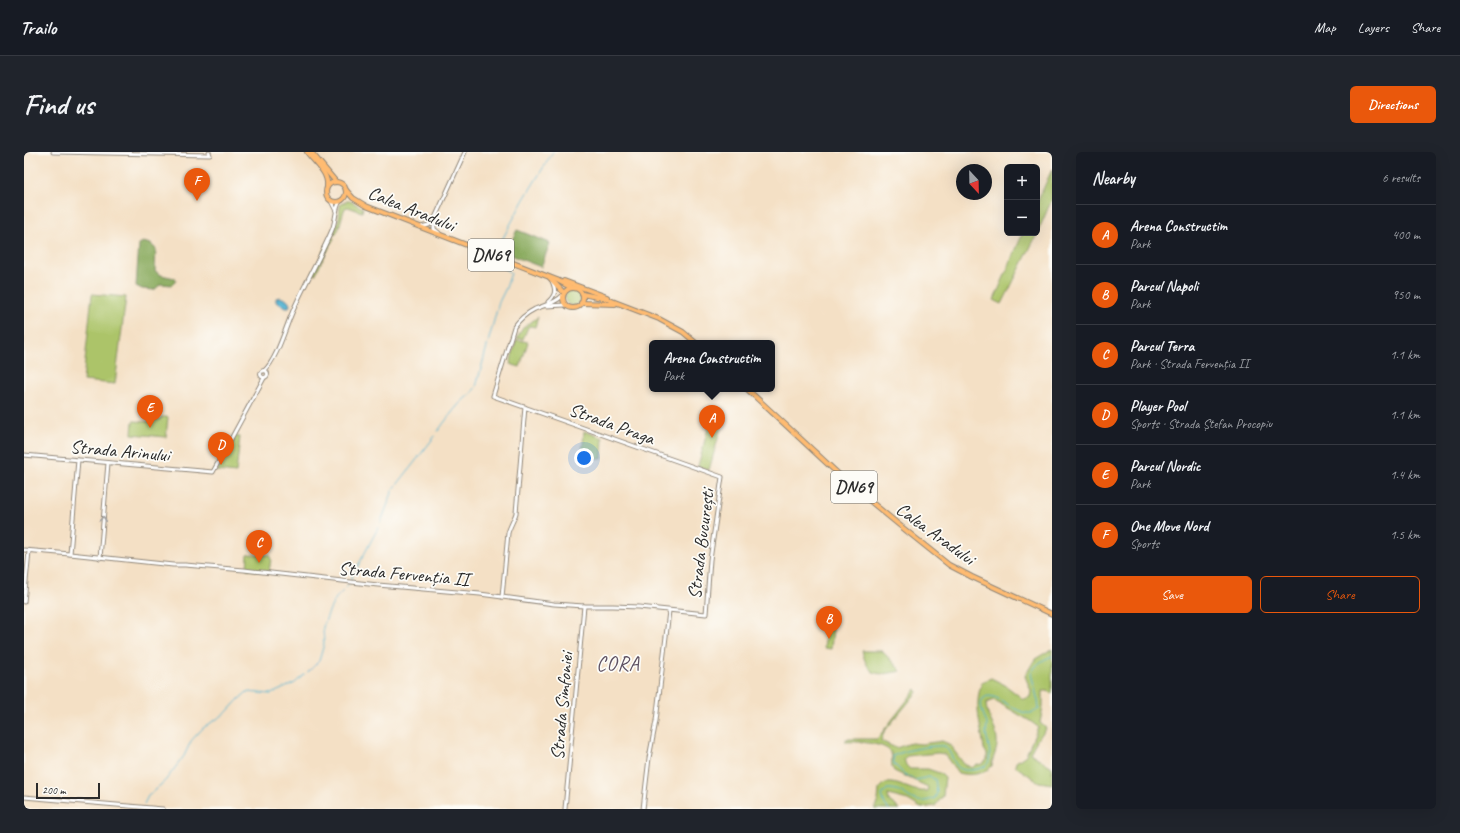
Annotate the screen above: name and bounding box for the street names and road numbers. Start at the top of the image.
street label: Calea Aradului [364,181,461,238]
road number: DN69 [468,239,514,271]
street label: Strada Praga [566,397,659,451]
street label: Strada Arinului [69,435,173,468]
road number: DN69 [831,471,877,503]
street label: Strada București [682,485,720,601]
street label: Calea Aradului [891,497,982,572]
street label: Strada Fervenția II [338,556,475,592]
street label: Strada Simfoniei [545,649,579,761]

